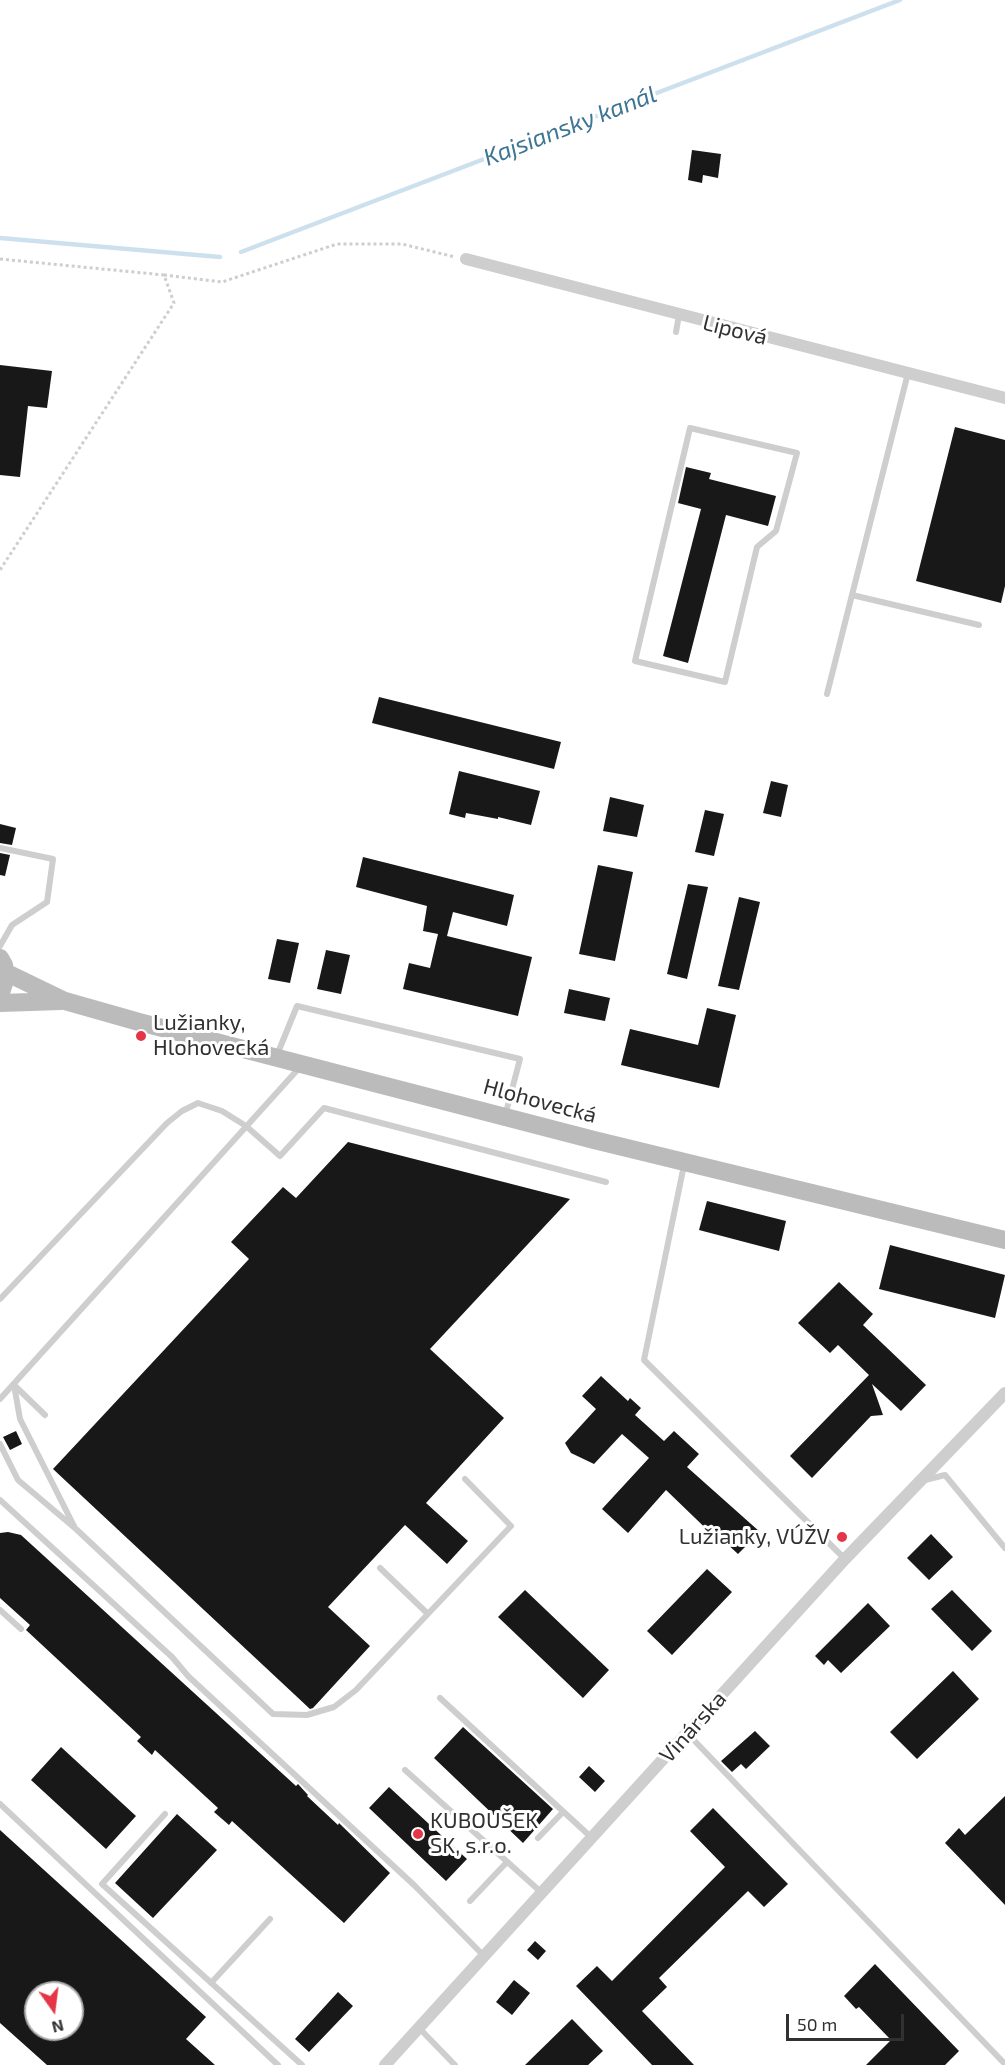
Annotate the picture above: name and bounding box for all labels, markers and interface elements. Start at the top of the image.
water label: Kajsiansky kanál [479,80,661,172]
street label: Lipová [700,309,770,351]
place label: Lužianky, Hlohovecká [153,1010,269,1062]
marker: Lužianky, Hlohovecká [134,1029,148,1043]
street label: Hlohovecká [480,1073,600,1129]
place label: Lužianky, VÚŽV [679,1524,830,1550]
marker: Lužianky, VÚŽV [835,1530,849,1544]
street label: Vinárska [654,1686,732,1768]
place label: KUBOUŠEK SK, s.r.o. [430,1808,538,1860]
marker: KUBOUŠEK SK, s.r.o. [411,1827,425,1841]
north arrow [24,1981,84,2041]
scale bar [789,2002,908,2040]
text: 50 m [797,2013,837,2035]
text: N [50,2016,66,2038]

